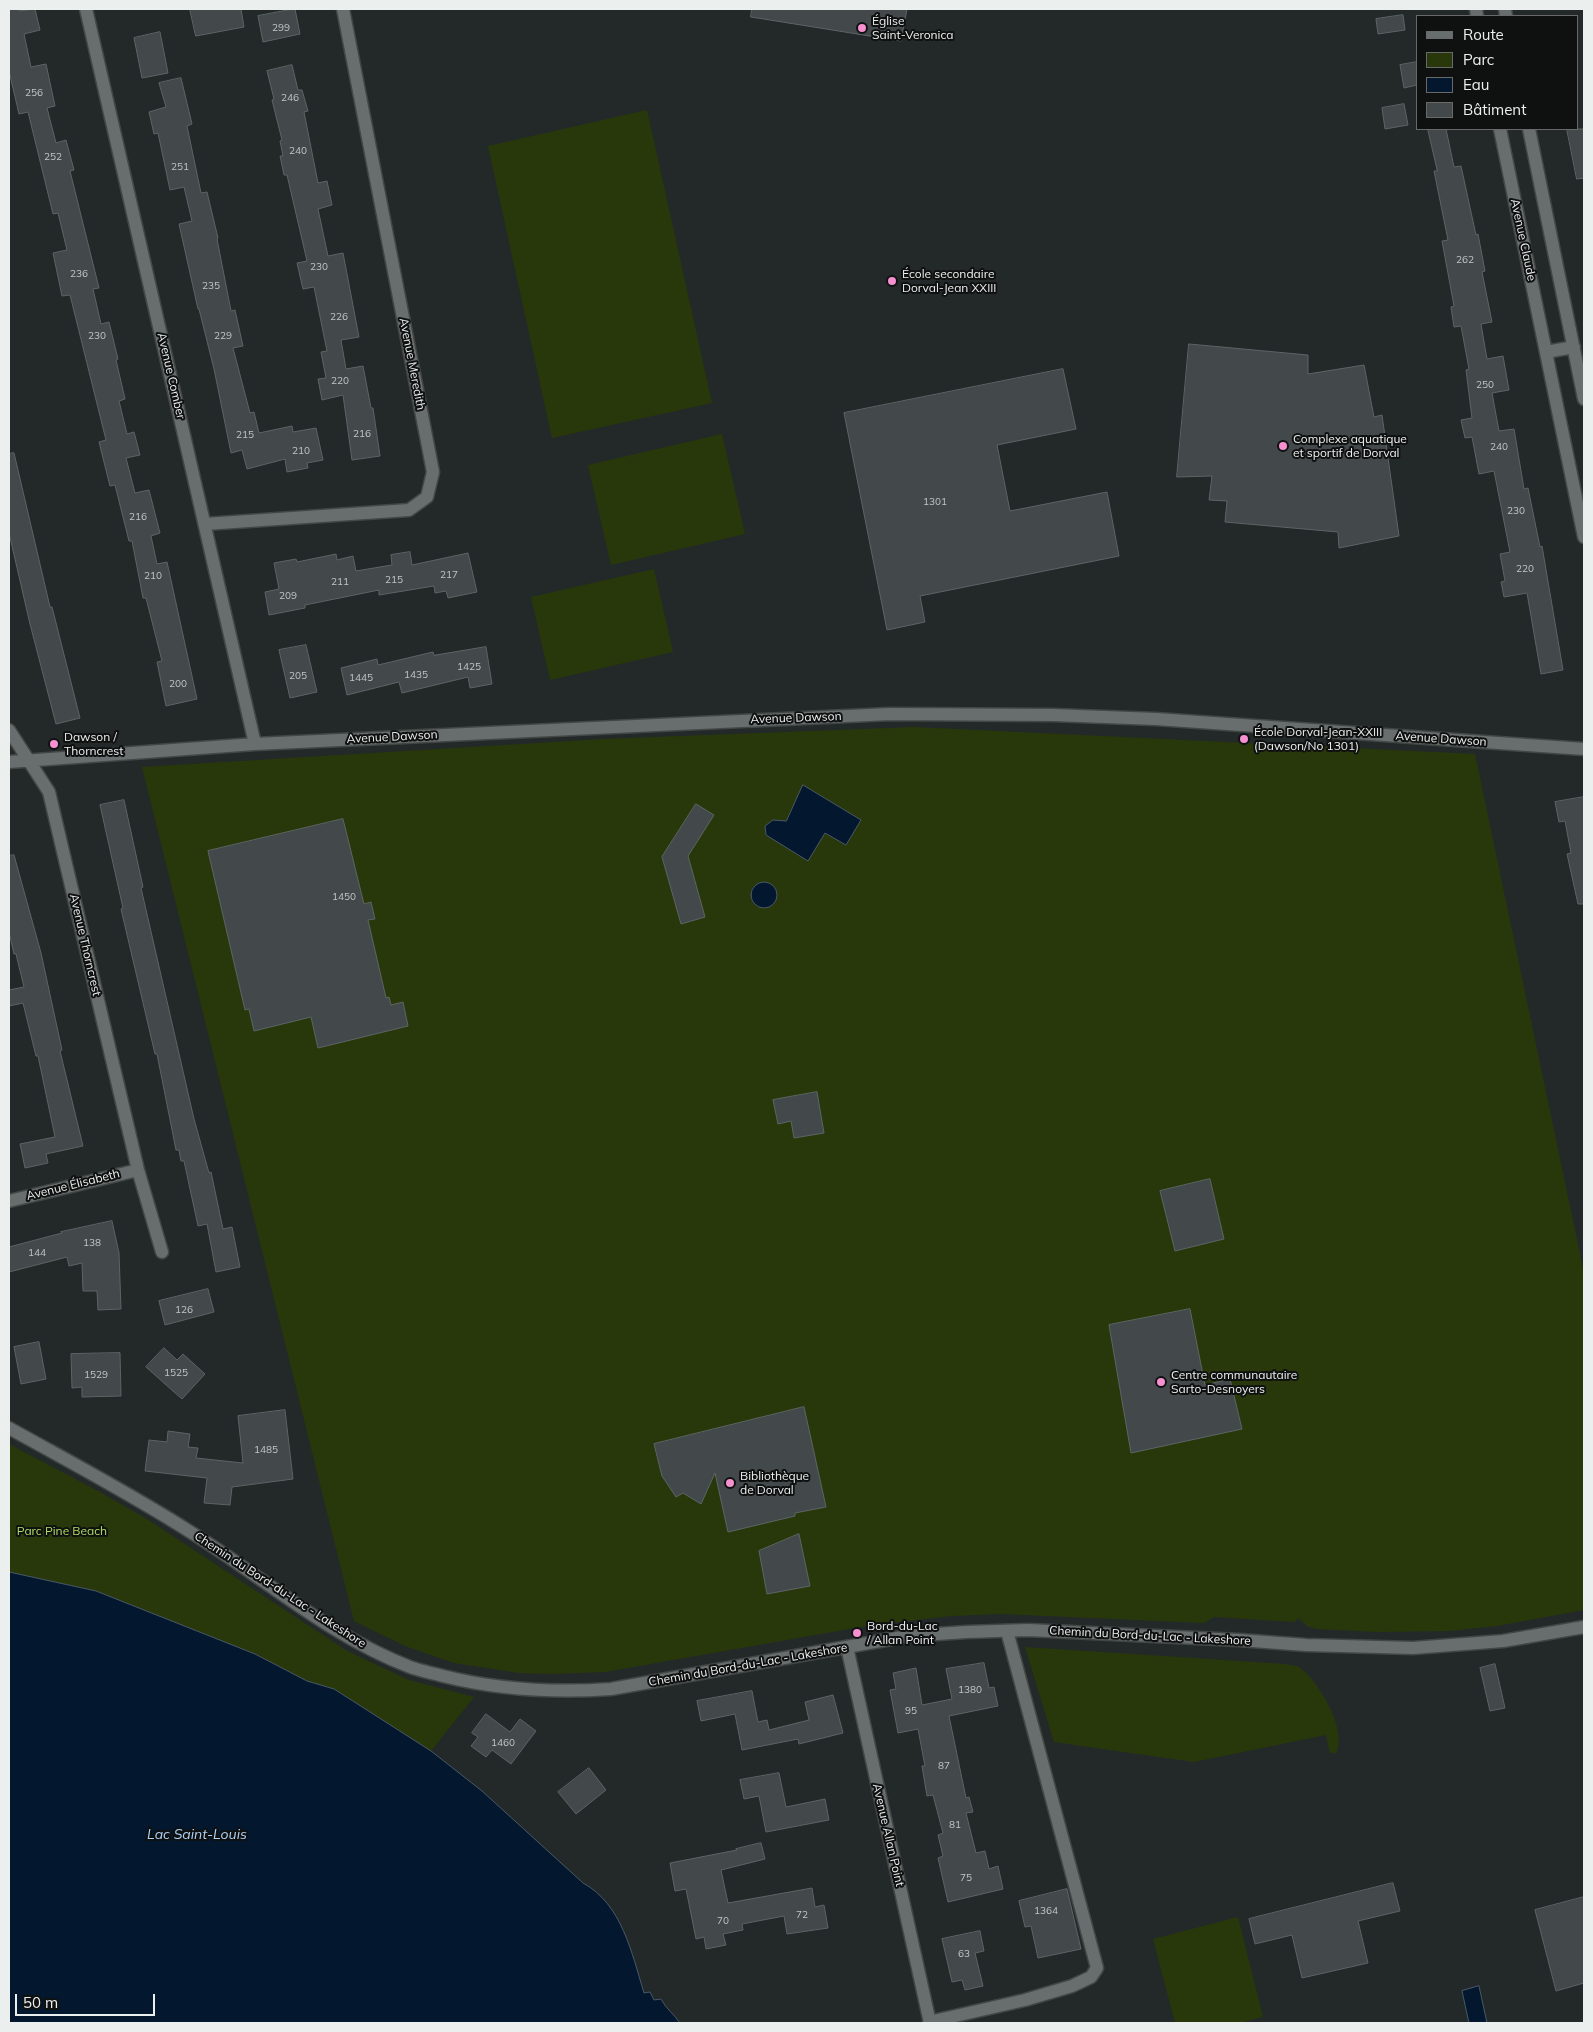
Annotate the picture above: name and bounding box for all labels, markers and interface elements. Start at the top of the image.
place label: Église Saint-Veronica [872,14,954,42]
legend [1416,15,1578,130]
house number: 299 [272,22,290,34]
marker: Église Saint-Veronica [856,22,868,34]
text: Route [1463,25,1504,44]
text: Parc [1463,50,1494,69]
text: Eau [1463,75,1489,94]
house number: 256 [25,87,43,99]
house number: 246 [281,92,299,104]
text: Bâtiment [1463,100,1526,119]
house number: 240 [289,145,307,157]
house number: 252 [44,151,62,163]
house number: 251 [171,161,189,173]
street label: Avenue Claude [1507,197,1539,283]
house number: 262 [1456,254,1474,266]
house number: 230 [310,261,328,273]
place label: École secondaire Dorval-Jean XXIII [902,267,996,295]
house number: 236 [70,268,88,280]
marker: École secondaire Dorval-Jean XXIII [886,275,898,287]
house number: 235 [202,280,220,292]
house number: 226 [330,311,348,323]
street label: Avenue Meredith [396,317,428,411]
house number: 230 [88,330,106,342]
house number: 229 [214,330,232,342]
street label: Avenue Comber [154,331,188,421]
house number: 220 [331,375,349,387]
house number: 250 [1476,379,1494,391]
house number: 216 [353,428,371,440]
house number: 215 [236,429,254,441]
place label: Complexe aquatique et sportif de Dorval [1293,432,1407,460]
marker: Complexe aquatique et sportif de Dorval [1277,440,1289,452]
house number: 240 [1490,441,1508,453]
house number: 210 [292,445,310,457]
house number: 1301 [923,496,947,508]
house number: 230 [1507,505,1525,517]
house number: 216 [129,511,147,523]
house number: 220 [1516,563,1534,575]
house number: 217 [440,569,458,581]
house number: 210 [144,570,162,582]
house number: 215 [385,574,403,586]
house number: 211 [331,576,349,588]
house number: 209 [279,590,297,602]
house number: 1425 [457,661,481,673]
house number: 1435 [404,669,428,681]
house number: 205 [289,670,307,682]
house number: 1445 [349,672,373,684]
house number: 200 [169,678,187,690]
street label: Avenue Dawson [750,709,842,727]
place label: École Dorval-Jean-XXIII (Dawson/No 1301) [1254,725,1382,753]
street label: Avenue Dawson [346,727,438,747]
street label: Avenue Dawson [1395,729,1487,749]
place label: Dawson / Thorncrest [64,730,123,758]
marker: École Dorval-Jean-XXIII (Dawson/No 1301) [1238,733,1250,745]
marker: Dawson / Thorncrest [48,738,60,750]
house number: 1450 [332,891,356,903]
street label: Avenue Thorncrest [66,893,104,997]
street label: Avenue Élisabeth [25,1166,121,1204]
house number: 138 [83,1237,101,1249]
house number: 144 [28,1247,46,1259]
house number: 126 [175,1304,193,1316]
house number: 1525 [164,1367,188,1379]
place label: Centre communautaire Sarto-Desnoyers [1171,1368,1297,1396]
house number: 1529 [84,1369,108,1381]
marker: Centre communautaire Sarto-Desnoyers [1155,1376,1167,1388]
house number: 1485 [254,1444,278,1456]
place label: Bibliothèque de Dorval [740,1469,809,1497]
marker: Bibliothèque de Dorval [724,1477,736,1489]
park label: Parc Pine Beach [17,1524,107,1538]
street label: Chemin du Bord-du-Lac - Lakeshore [192,1529,368,1651]
place label: Bord-du-Lac / Allan Point [867,1619,938,1647]
street label: Chemin du Bord-du-Lac - Lakeshore [1049,1624,1251,1648]
marker: Bord-du-Lac / Allan Point [851,1627,863,1639]
street label: Chemin du Bord-du-Lac - Lakeshore [647,1640,849,1690]
house number: 1380 [958,1684,982,1696]
house number: 95 [905,1705,917,1717]
house number: 1460 [491,1737,515,1749]
house number: 87 [938,1760,950,1772]
street label: Avenue Allan Point [869,1782,907,1888]
house number: 81 [949,1819,961,1831]
water label: Lac Saint-Louis [147,1827,247,1843]
house number: 75 [960,1872,972,1884]
house number: 1364 [1034,1905,1058,1917]
house number: 72 [796,1909,808,1921]
house number: 70 [717,1915,729,1927]
house number: 63 [958,1948,970,1960]
scale bar [18,1984,158,2016]
text: 50 m [23,1993,58,2012]

